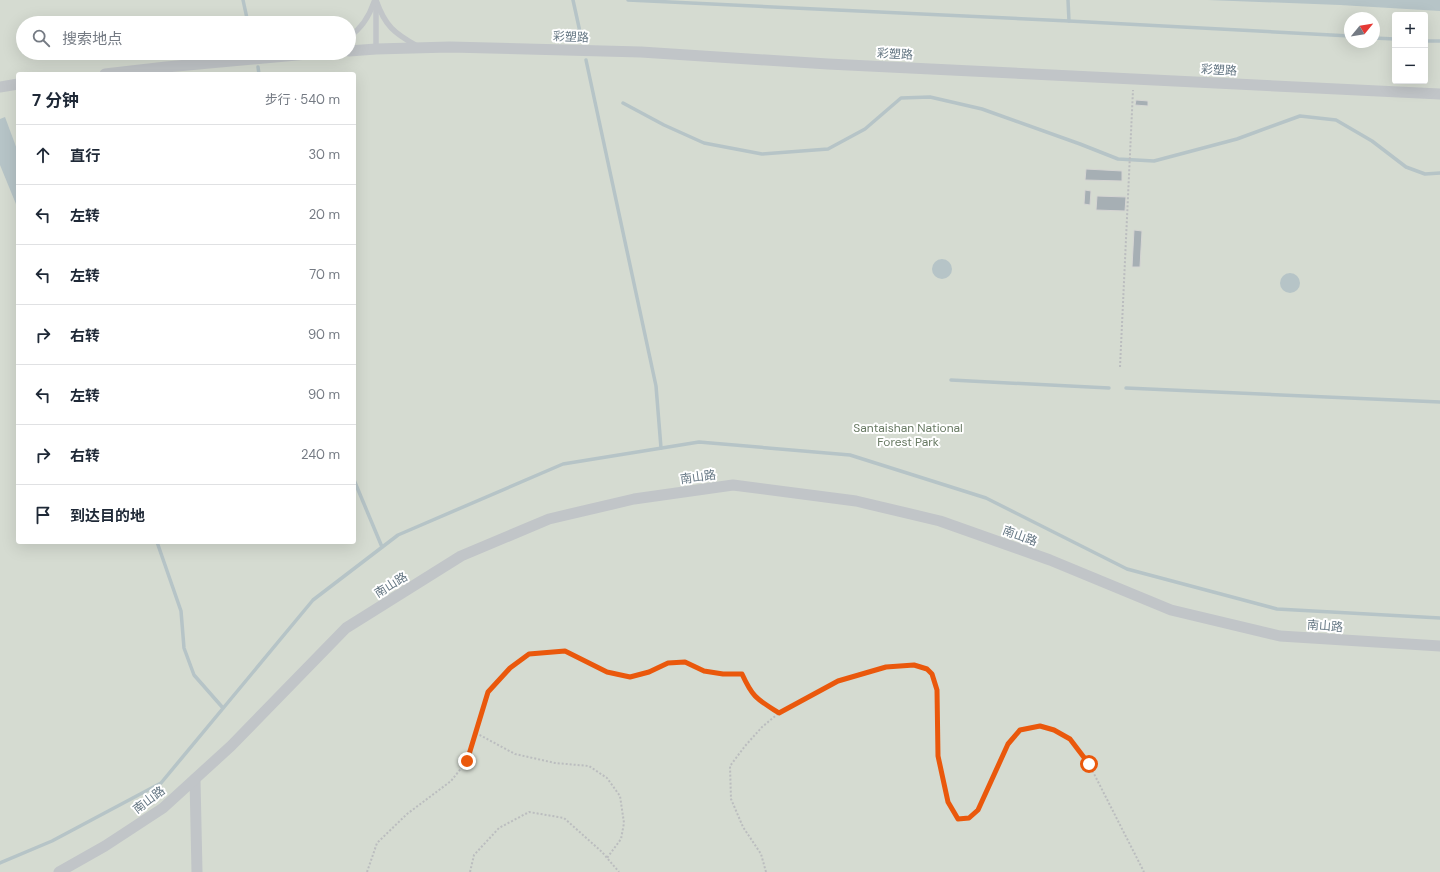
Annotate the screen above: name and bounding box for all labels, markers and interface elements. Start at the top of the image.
north arrow [1344,12,1380,48]
map controls [1392,12,1428,84]
button: + [1392,12,1428,48]
search box [16,16,356,60]
icon: search [30,27,52,49]
street label: 彩塑路 [553,28,589,46]
text: 搜索地点 [62,29,122,49]
street label: 彩塑路 [877,45,913,63]
button: − [1392,48,1428,84]
street label: 彩塑路 [1201,61,1237,79]
text: 7 分钟 [32,89,79,111]
text: 步行 · 540 m [265,91,340,108]
icon: ahead [32,144,54,166]
text: 直行 [70,146,100,166]
text: 30 m [308,146,340,163]
icon: left [32,204,54,226]
text: 左转 [70,206,100,226]
text: 20 m [309,206,340,223]
icon: left [32,264,54,286]
text: 左转 [70,266,100,286]
text: 70 m [309,266,340,283]
icon: right [32,324,54,346]
text: 右转 [70,326,100,346]
text: 90 m [308,326,340,343]
icon: left [32,384,54,406]
text: 左转 [70,386,100,406]
text: 90 m [308,386,340,403]
park label: Santaishan National Forest Park [853,420,963,450]
icon: right [32,444,54,466]
text: 右转 [70,446,100,466]
text: 240 m [301,446,340,463]
street label: 南山路 [679,467,717,487]
icon: arrive [32,504,54,526]
text: 到达目的地 [70,506,145,526]
street label: 南山路 [1000,522,1040,550]
street label: 南山路 [371,569,411,601]
street label: 南山路 [1306,617,1344,635]
route end [458,752,476,770]
route start [1080,755,1098,773]
street label: 南山路 [130,783,168,817]

